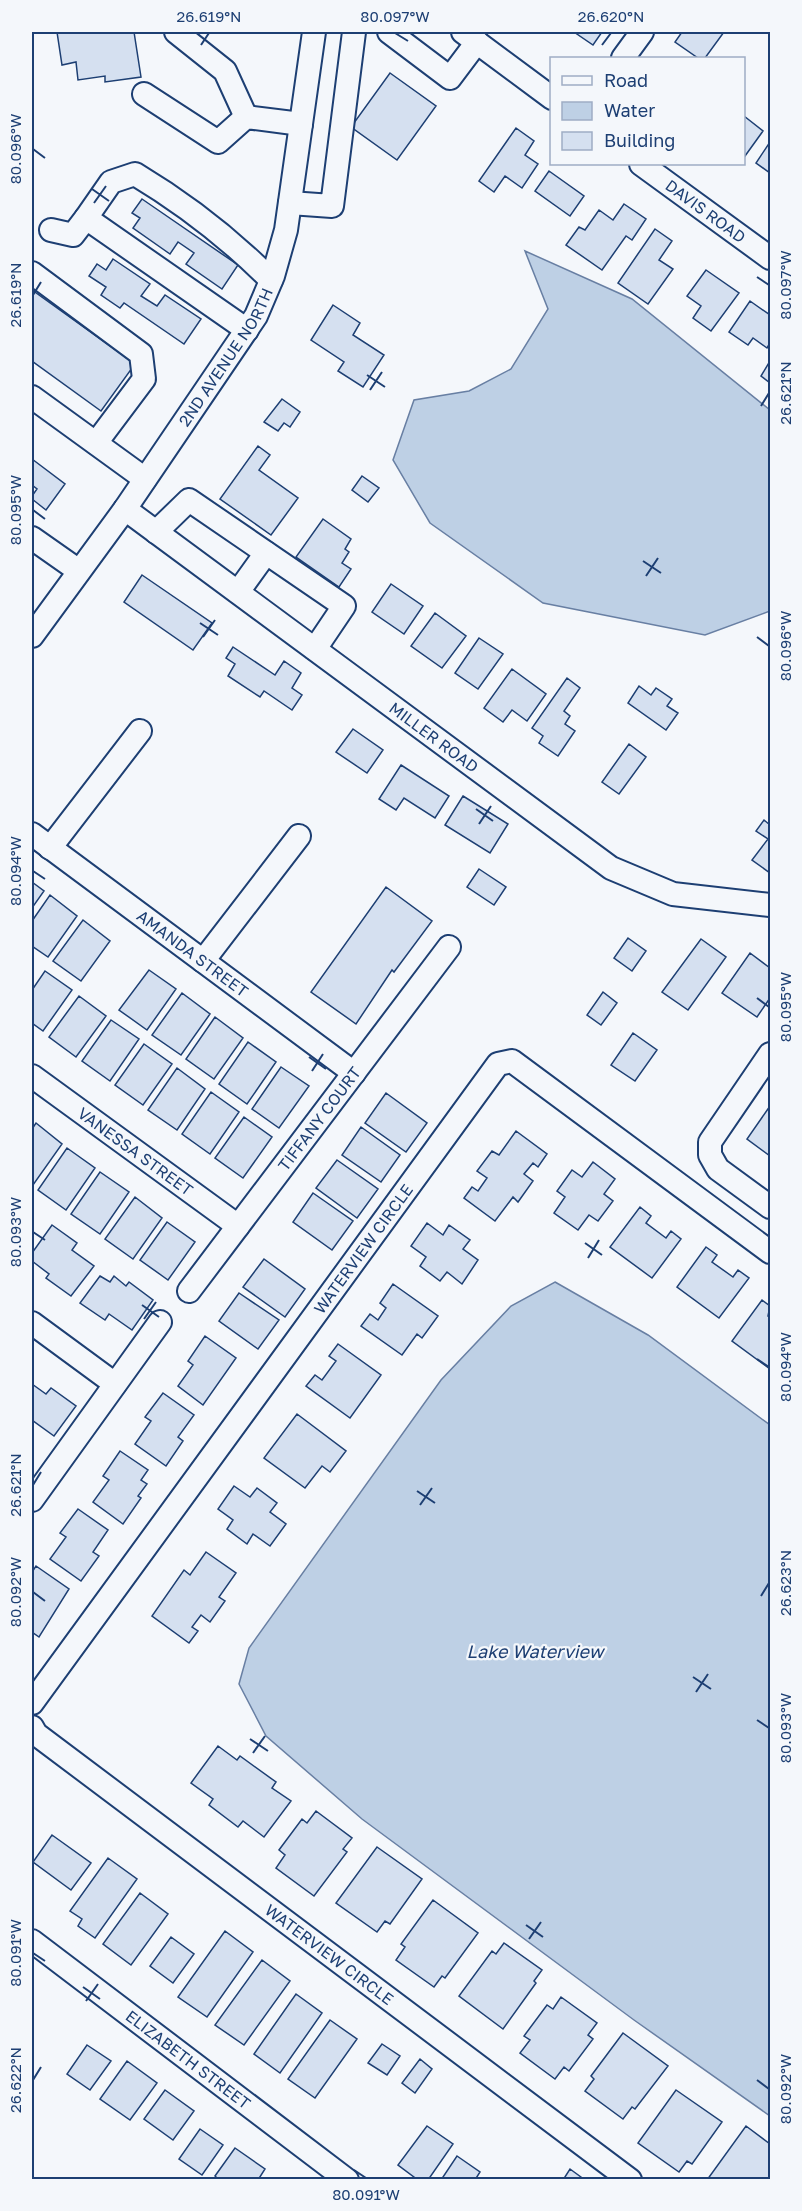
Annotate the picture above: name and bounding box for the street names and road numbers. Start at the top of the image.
street label: DAVIS ROAD [662,175,750,247]
street label: 2ND AVENUE NORTH [174,285,277,430]
street label: MILLER ROAD [385,698,482,777]
street label: AMANDA STREET [133,905,252,1001]
street label: TIFFANY COURT [273,1063,365,1175]
street label: VANESSA STREET [74,1103,197,1200]
street label: WATERVIEW CIRCLE [309,1180,417,1318]
street label: WATERVIEW CIRCLE [261,1900,398,2009]
street label: ELIZABETH STREET [122,2006,255,2113]

